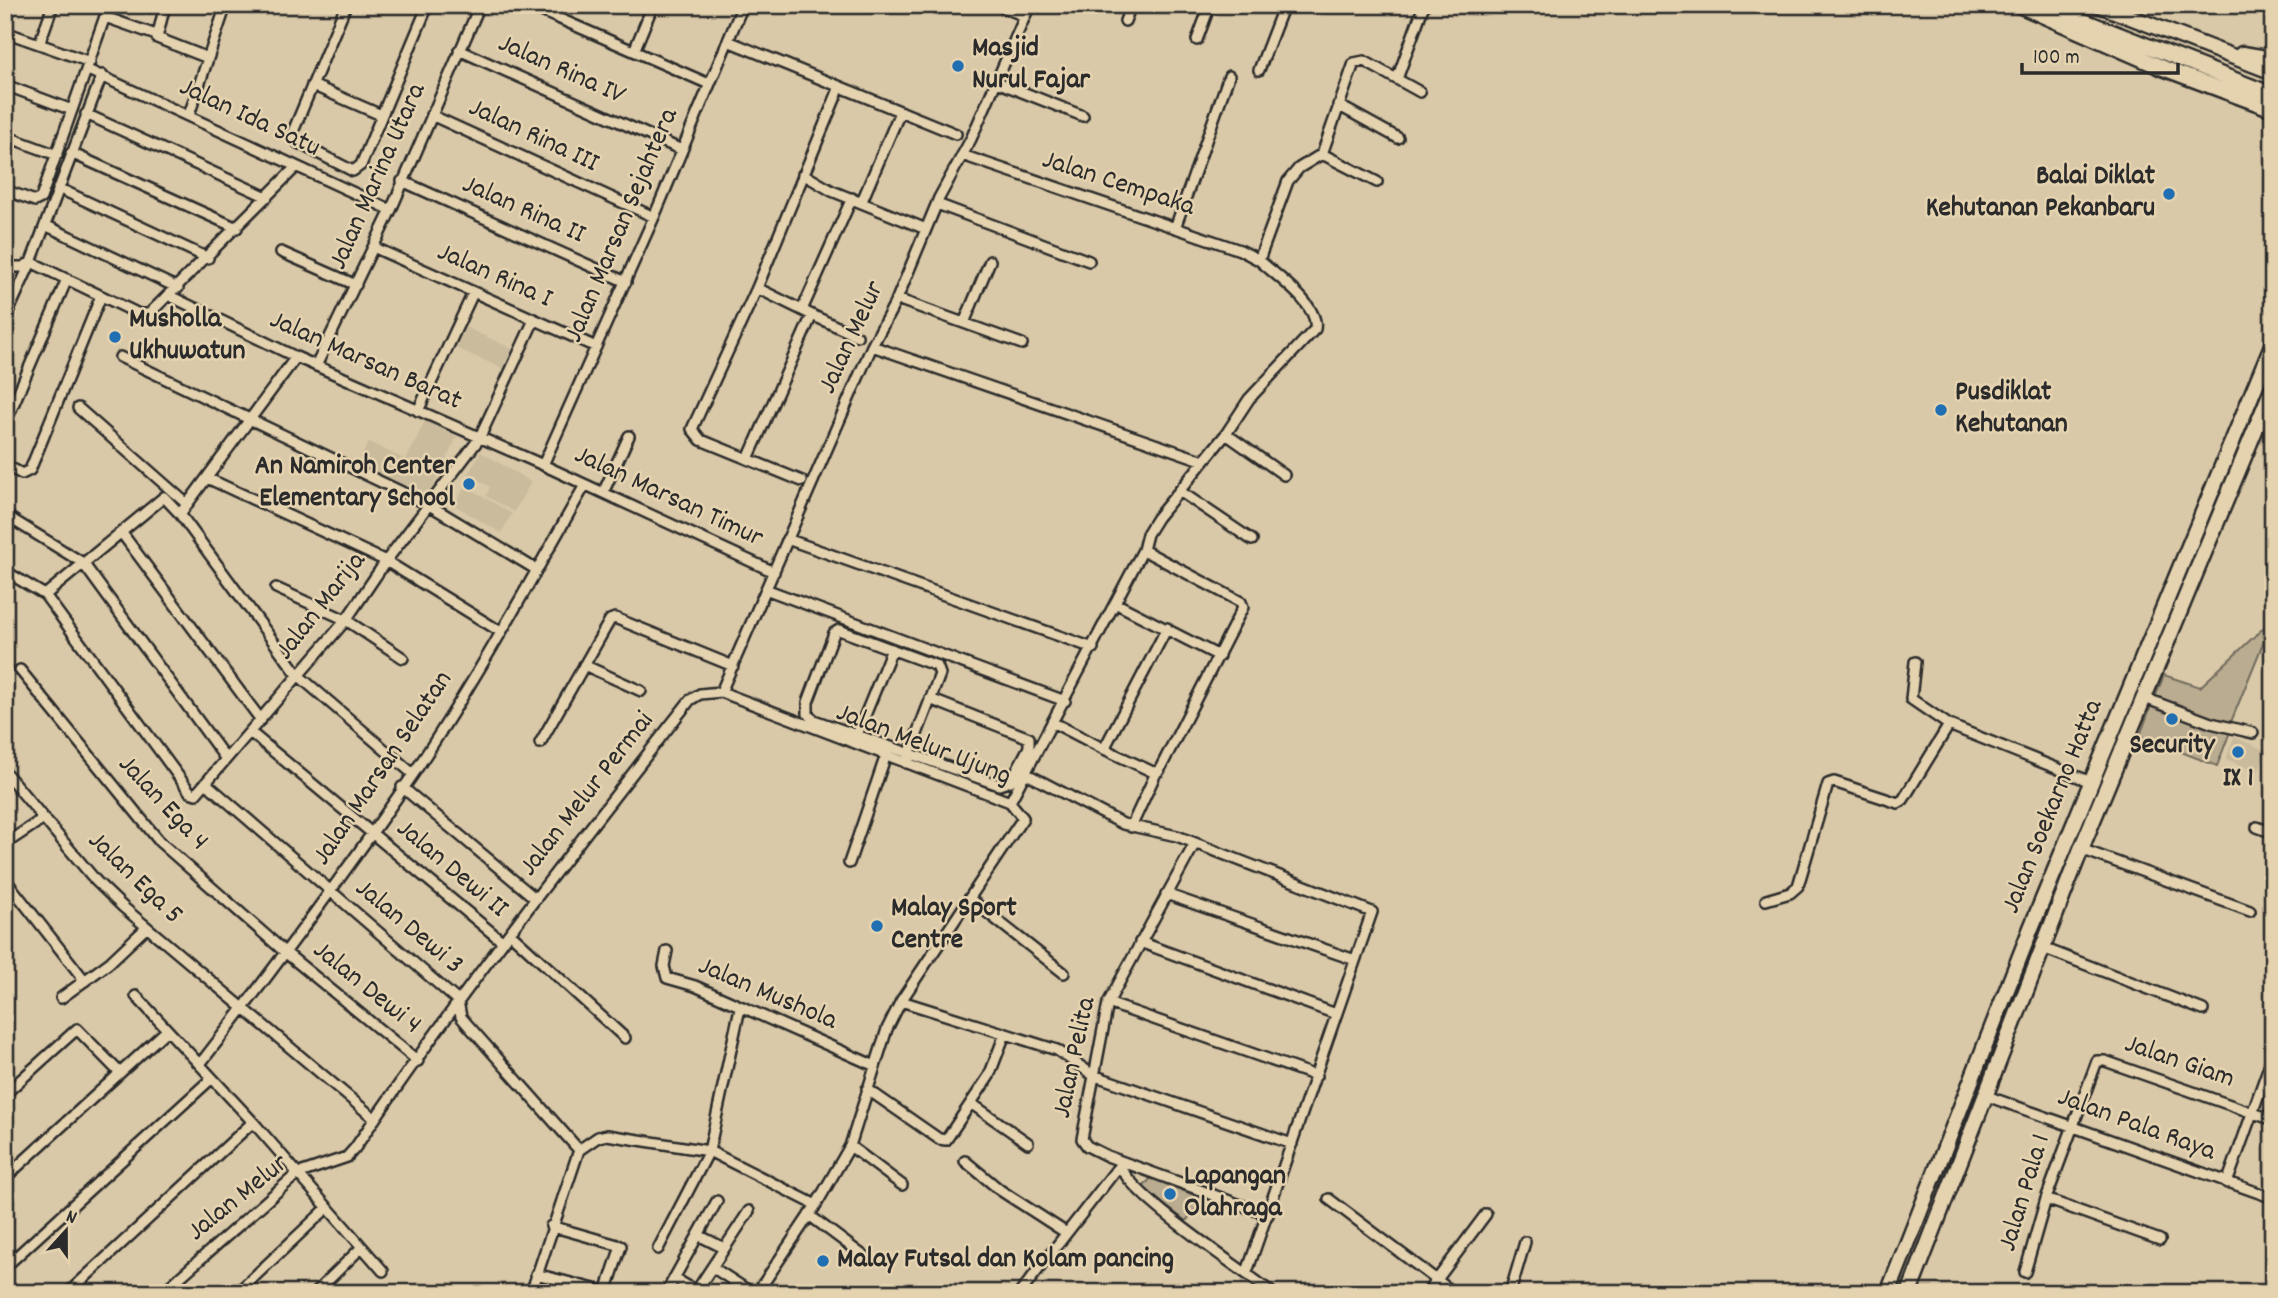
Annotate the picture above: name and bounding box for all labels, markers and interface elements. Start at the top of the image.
street label: Jalan Rina IV [491,25,632,117]
place label: Masjid Nurul Fajar [972,30,1091,102]
scale bar [2022,32,2178,76]
text: 100 m [2033,44,2080,74]
marker: Masjid Nurul Fajar [950,58,966,74]
street label: Jalan Ida Satu [172,69,326,169]
street label: Jalan Marina Utara [320,76,438,277]
street label: Jalan Rina III [461,89,605,185]
street label: Jalan Marsan Sejahtera [556,102,691,349]
street label: Jalan Cempaka [1036,141,1200,229]
place label: Balai Diklat Kehutanan Pekanbaru [1926,158,2156,230]
street label: Jalan Rina II [455,166,591,256]
marker: Balai Diklat Kehutanan Pekanbaru [2161,186,2177,202]
street label: Jalan Rina I [430,234,558,320]
street label: Jalan Melur [809,274,897,401]
place label: Musholla Ukhuwatun [129,301,245,373]
street label: Jalan Marsan Barat [262,302,468,422]
marker: Musholla Ukhuwatun [107,329,123,345]
place label: Pusdiklat Kehutanan [1955,374,2068,446]
marker: Pusdiklat Kehutanan [1933,402,1949,418]
street label: Jalan Marsan Timur [567,437,770,560]
place label: An Namiroh Center Elementary School [255,448,456,520]
marker: An Namiroh Center Elementary School [461,476,477,492]
street label: Jalan Marija [267,544,378,670]
street label: Jalan Marsan Selatan [304,664,464,874]
street label: Jalan Soekarno Hatta [1993,693,2116,920]
street label: Jalan Melur Ujung [830,694,1016,798]
street label: Jalan Melur Permai [511,704,665,886]
marker: Security [2164,711,2180,727]
place label: Security [2129,727,2216,767]
marker: IX 1 [2230,744,2246,760]
street label: Jalan Ega 4 [107,747,217,861]
place label: IX 1 [2222,760,2254,800]
street label: Jalan Dewi II [386,811,516,929]
street label: Jalan Ega 5 [77,823,191,935]
street label: Jalan Dewi 3 [345,870,471,986]
place label: Malay Sport Centre [891,890,1017,962]
marker: Malay Sport Centre [869,918,885,934]
street label: Jalan Dewi 4 [303,932,429,1046]
street label: Jalan Mushola [691,948,844,1043]
street label: Jalan Pelita [1044,993,1109,1122]
street label: Jalan Giam [2119,1026,2239,1100]
street label: Jalan Pala Raya [2051,1079,2222,1173]
street label: Jalan Pala 1 [1989,1129,2063,1257]
street label: Jalan Melur [180,1145,299,1252]
place label: Lapangan Olahraga [1184,1158,1286,1230]
marker: Lapangan Olahraga [1162,1186,1178,1202]
north arrow [32,1196,102,1266]
text: N [62,1204,80,1233]
place label: Malay Futsal dan Kolam pancing [837,1241,1174,1281]
marker: Malay Futsal dan Kolam pancing [815,1253,831,1269]

